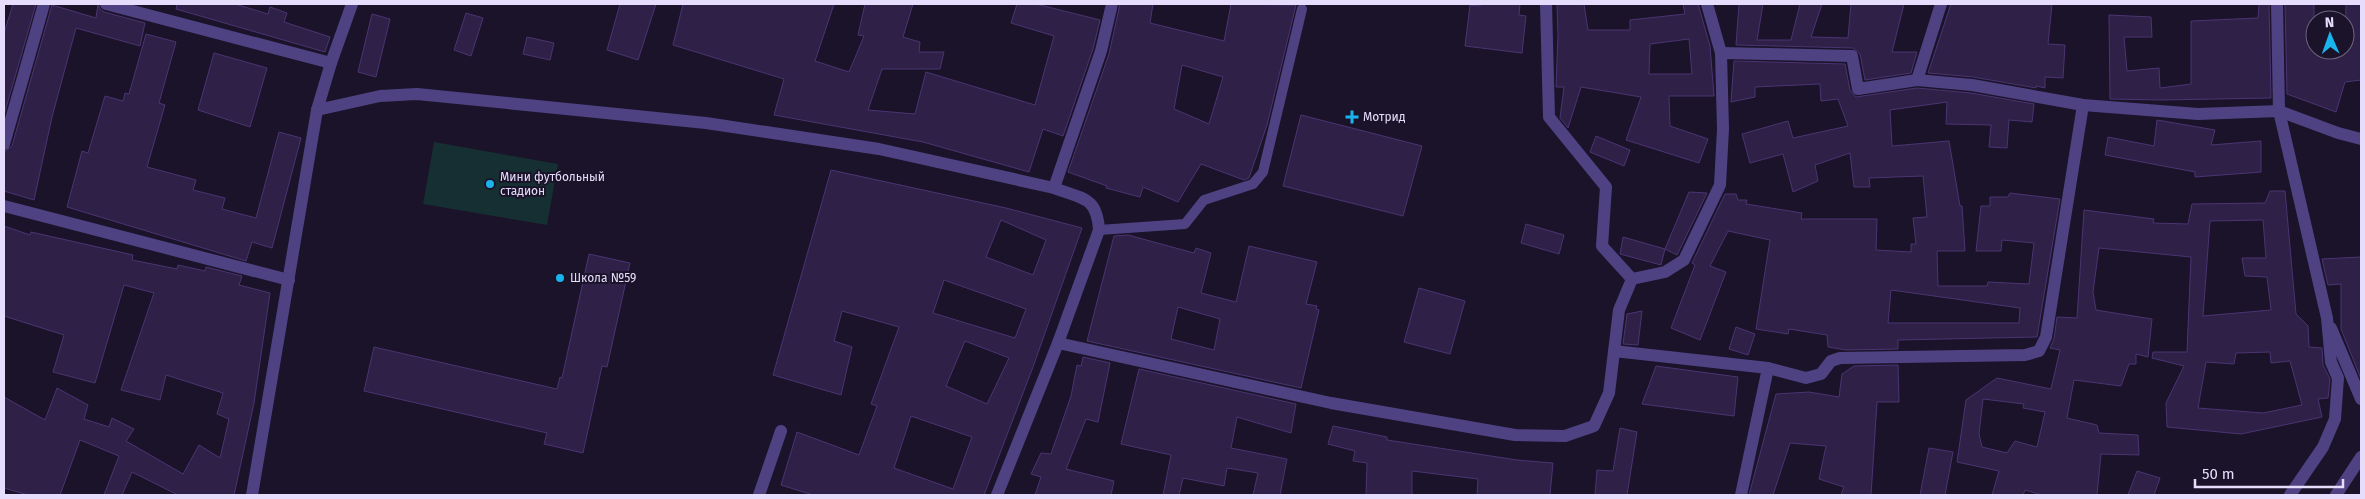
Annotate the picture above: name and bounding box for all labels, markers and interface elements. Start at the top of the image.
north arrow [2305,10,2355,60]
text: N [2325,14,2335,31]
marker: Мотрид [1345,110,1359,124]
place label: Мотрид [1363,110,1406,124]
place label: Мини футбольный стадион [500,170,605,198]
marker: Мини футбольный стадион [484,178,496,190]
place label: Школа №59 [570,271,636,285]
marker: Школа №59 [554,272,566,284]
scale bar [2195,456,2342,488]
text: 50 m [2202,465,2235,483]

